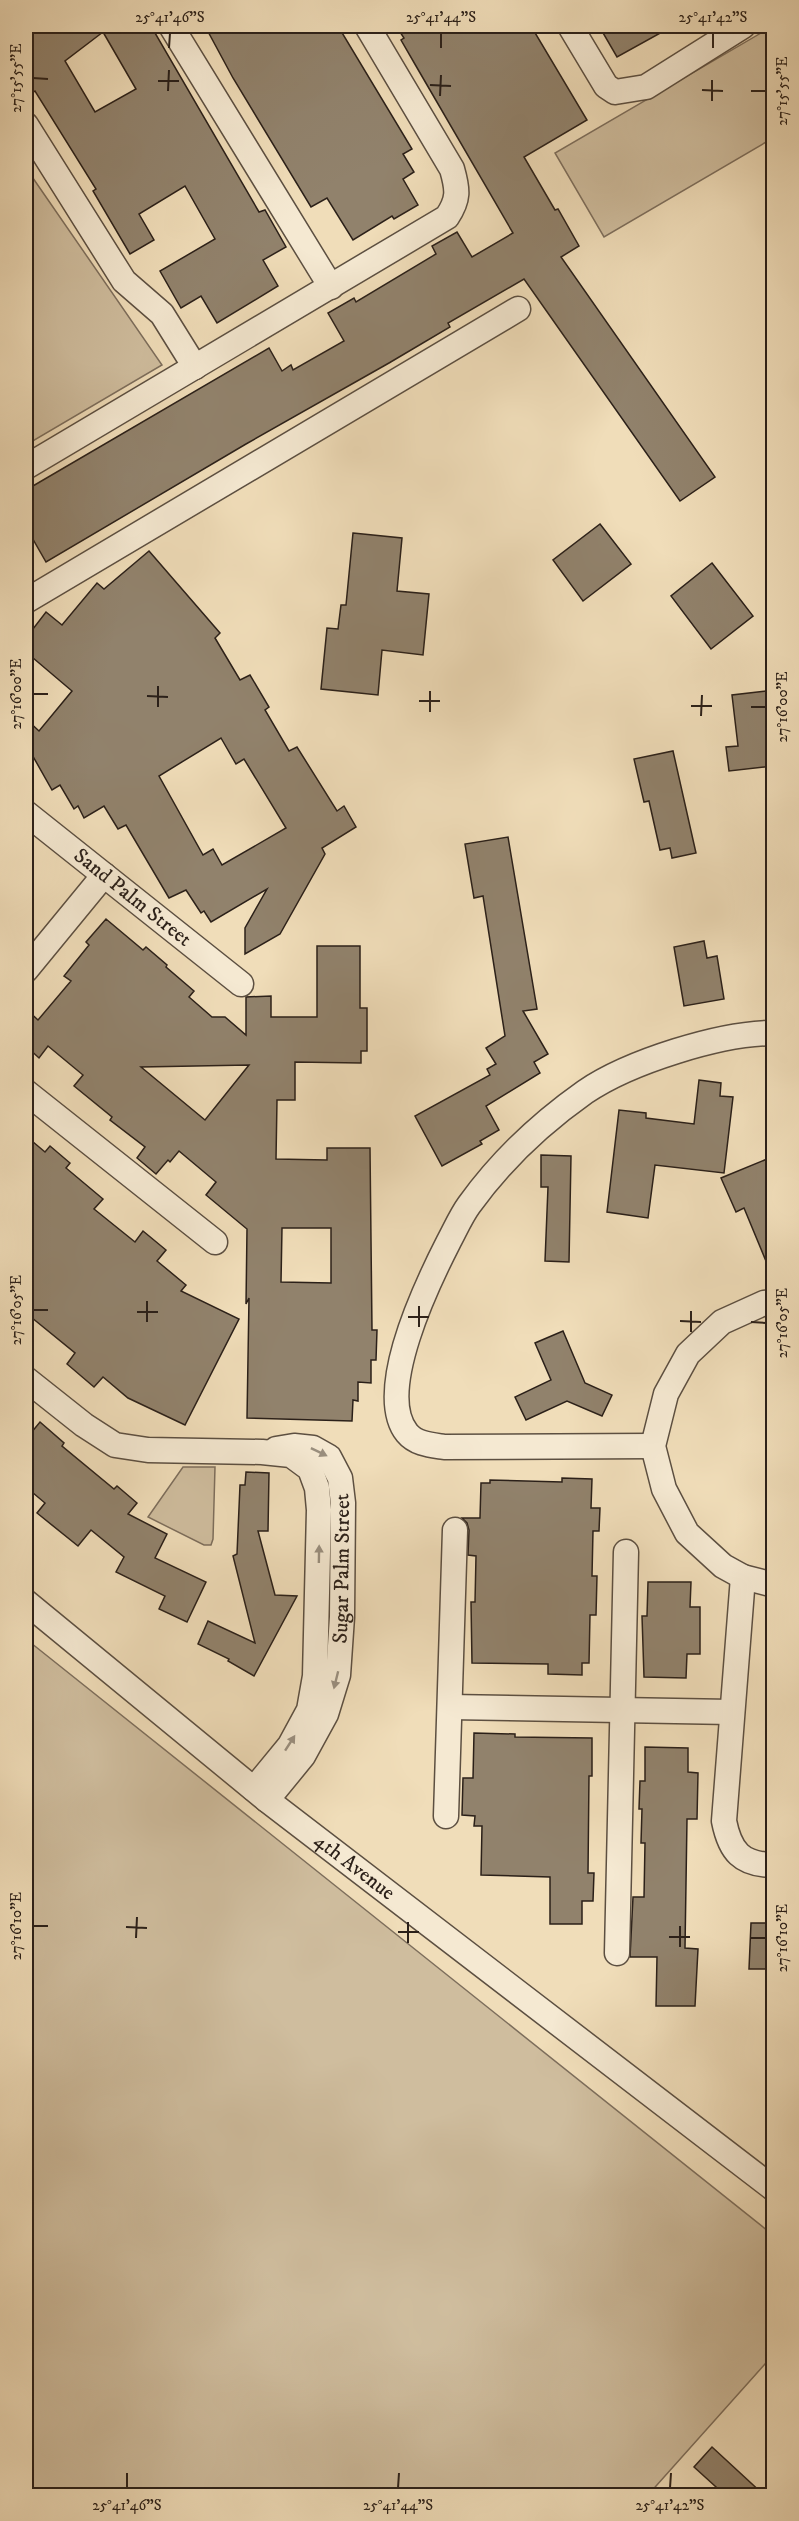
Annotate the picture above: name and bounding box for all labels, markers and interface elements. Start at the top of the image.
text: 25°41'46"S [135,8,205,27]
text: 25°41'44"S [406,8,476,27]
text: 25°41'42"S [679,8,748,27]
text: 27°15'55"E [7,43,26,113]
text: 27°15'55"E [773,56,792,126]
text: 27°16'00"E [7,658,26,730]
text: 27°16'00"E [773,671,792,743]
street label: Sand Palm Street [68,843,197,953]
text: 27°16'05"E [7,1274,26,1345]
text: 27°16'05"E [773,1287,792,1358]
one-way arrow [310,1447,328,1457]
street label: Sugar Palm Street [327,1492,356,1645]
one-way arrow [314,1544,323,1563]
one-way arrow [331,1670,340,1689]
one-way arrow [284,1736,296,1752]
street label: 4th Avenue [309,1828,400,1906]
text: 27°16'10"E [7,1891,26,1960]
text: 27°16'10"E [773,1903,792,1972]
text: 25°41'46"S [92,2496,162,2515]
text: 25°41'44"S [363,2496,433,2515]
text: 25°41'42"S [636,2496,705,2515]

